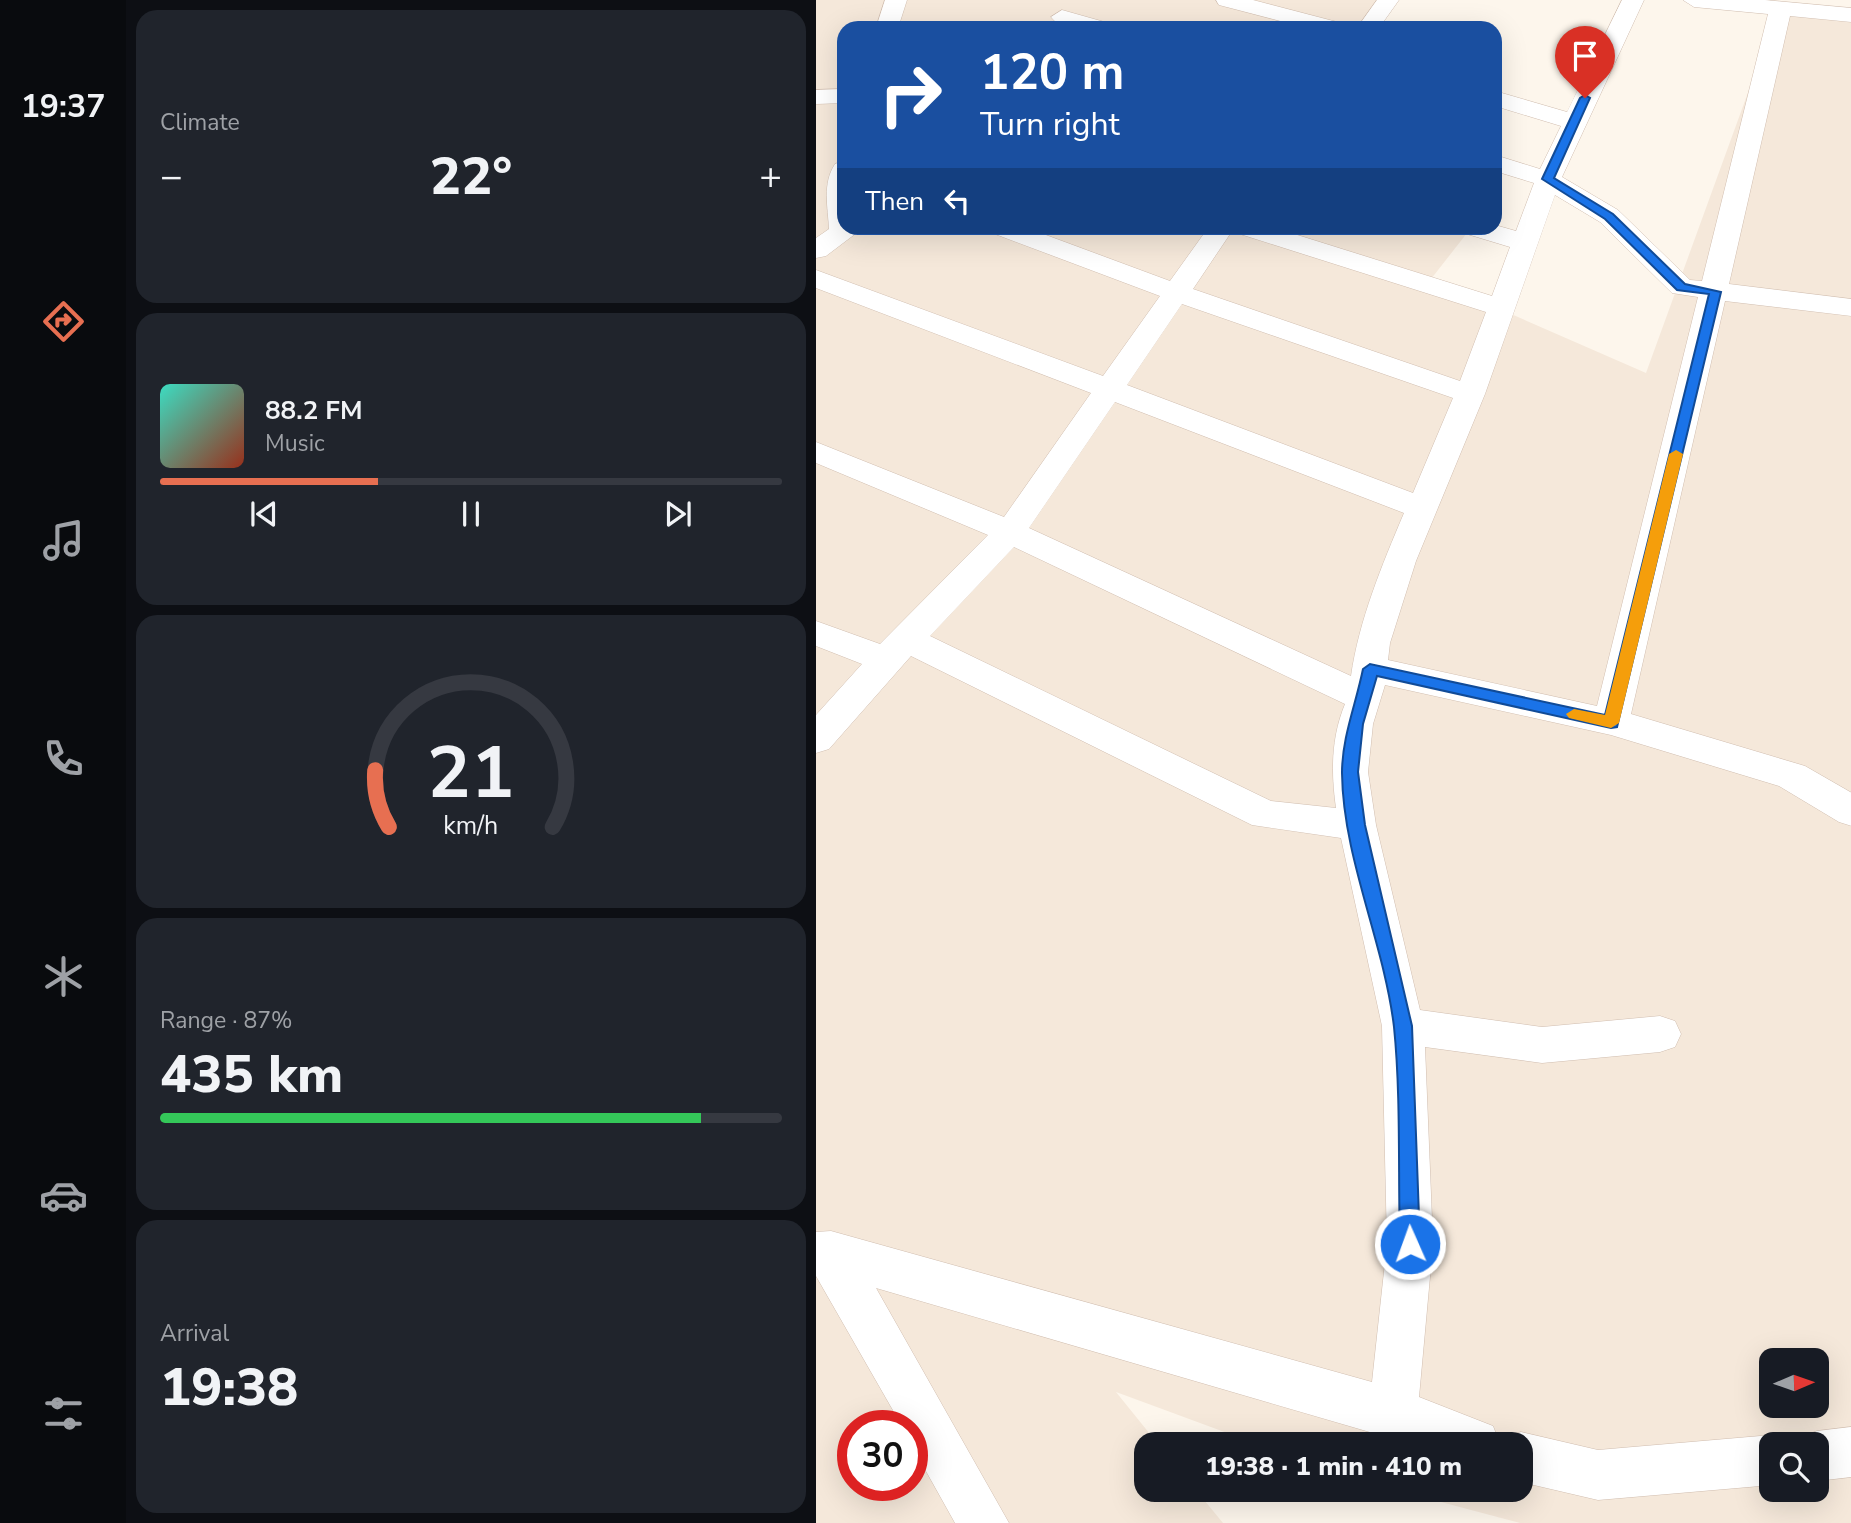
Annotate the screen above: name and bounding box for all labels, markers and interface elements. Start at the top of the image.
pin [1555,26,1615,98]
icon: arrive [1566,37,1604,75]
text: 120 m [980,39,1124,106]
icon: right [865,49,956,140]
text: 19:37 [21,85,105,128]
text: Turn right [980,103,1120,146]
text: Climate [160,107,240,138]
text: 22° [430,141,512,212]
text: − [160,151,183,202]
text: + [759,151,782,202]
icon: left [938,182,976,220]
text: Then [865,184,924,219]
icon: directions [39,297,88,346]
text: 88.2 FM [265,393,362,428]
text: Music [265,428,325,459]
icon: previous [245,495,283,533]
icon: pause [452,495,490,533]
icon: next [659,495,697,533]
icon: music [39,516,88,565]
text: 21 [427,724,515,824]
icon: phone [39,734,88,783]
text: km/h [443,809,499,843]
icon: climate [39,952,88,1001]
text: Range · 87% [160,1005,292,1036]
text: 435 km [160,1039,343,1110]
icon: car [39,1171,88,1220]
position arrow [1373,1207,1447,1281]
text: Arrival [160,1318,229,1349]
north arrow [1759,1348,1829,1418]
map controls [1759,1348,1829,1502]
text: 19:38 [160,1352,298,1423]
icon: filters [39,1389,88,1438]
speed limit sign: 30 [837,1410,928,1501]
button: search [1759,1432,1829,1502]
text: 19:38 · 1 min · 410 m [1205,1449,1462,1484]

